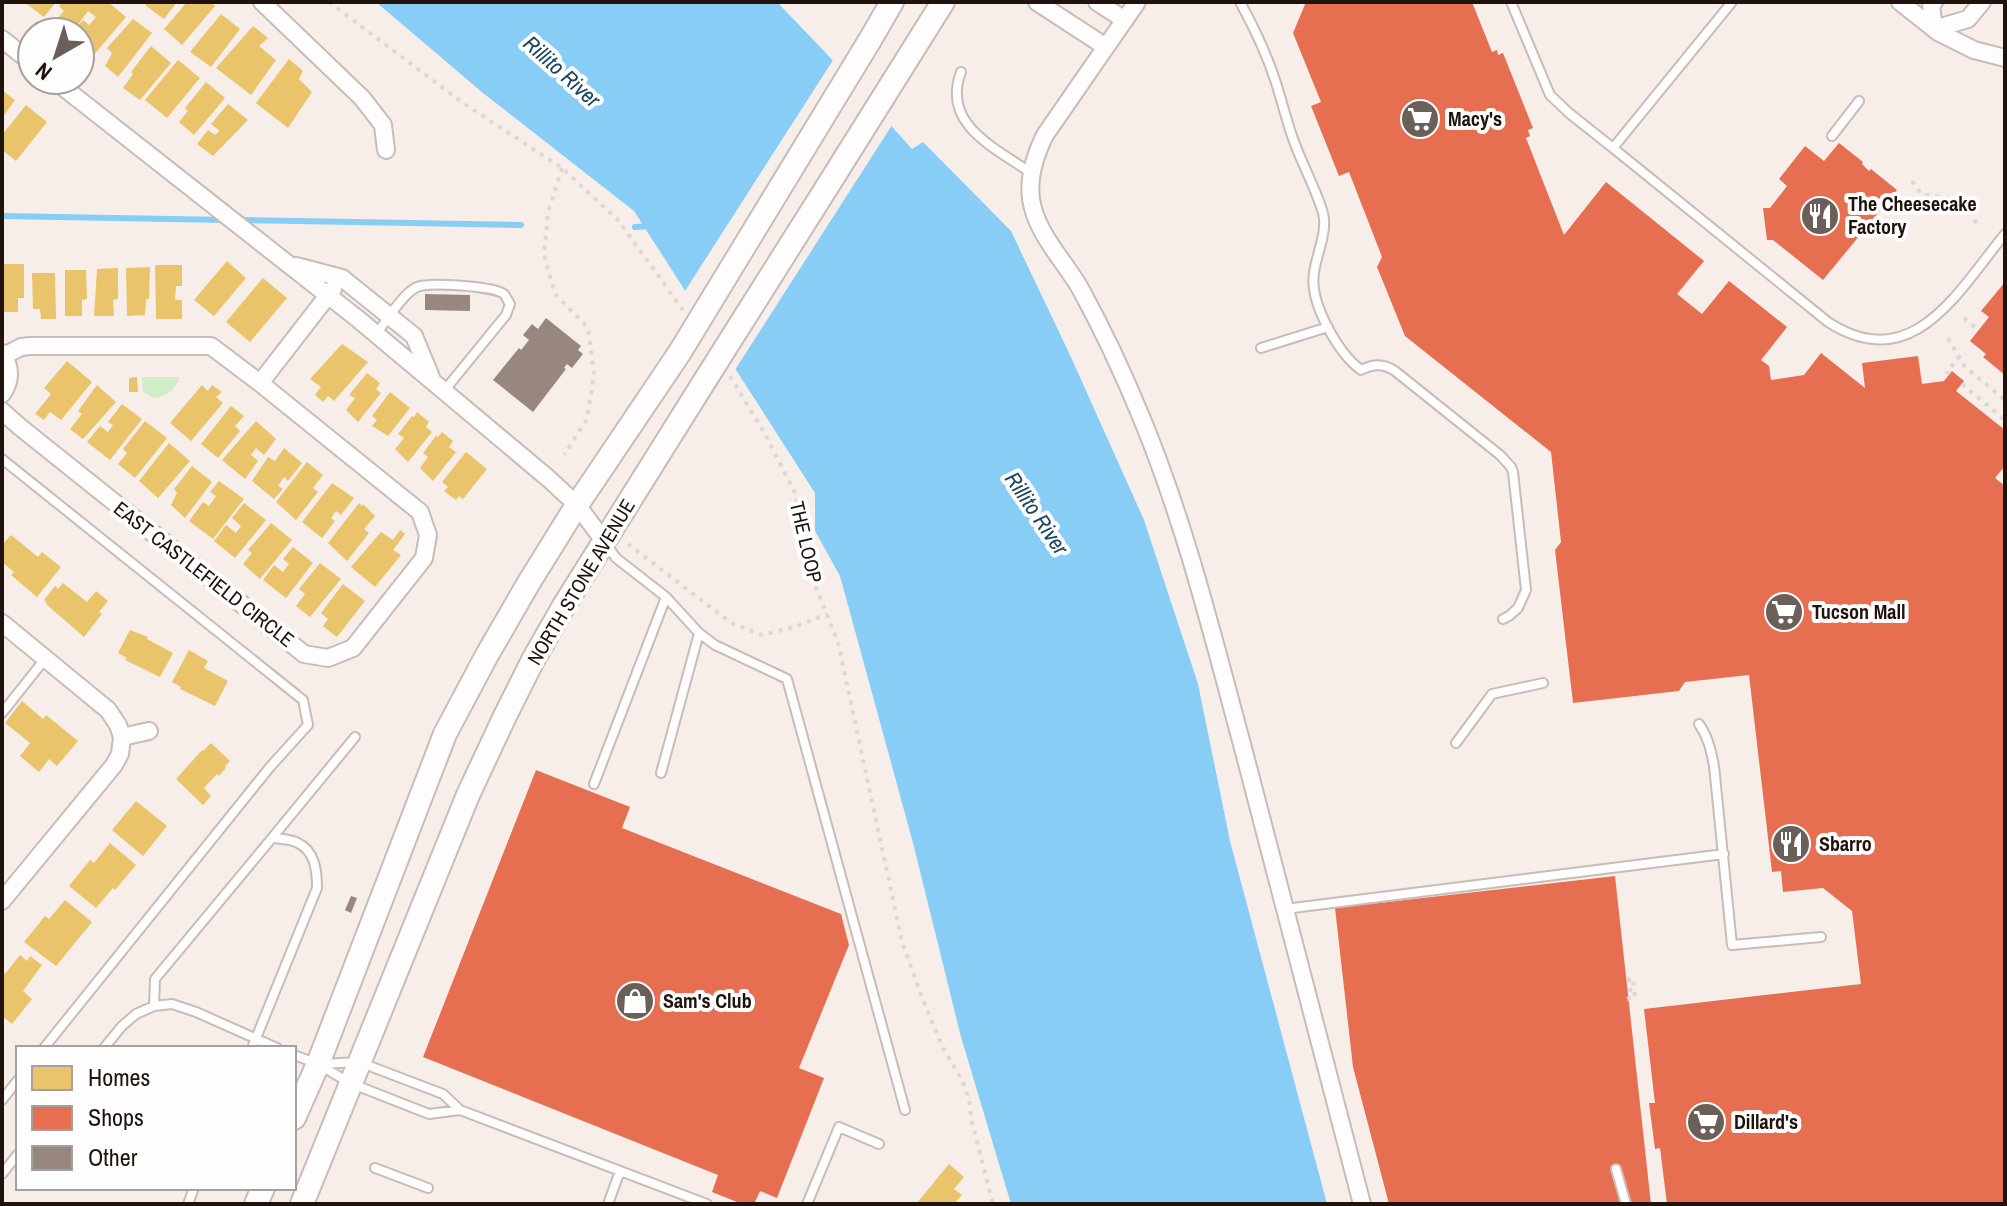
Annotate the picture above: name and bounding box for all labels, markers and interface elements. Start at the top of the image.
north arrow [16,16,96,96]
water label: Rillito River [517,28,608,114]
text: N [29,56,58,87]
supermarket icon: Macy's [1399,98,1441,140]
place label: Macy's [1448,105,1502,132]
place label: The Cheesecake Factory [1848,190,1977,240]
restaurant icon: The Cheesecake Factory [1799,195,1841,237]
water label: Rillito River [998,466,1076,561]
street label: NORTH STONE AVENUE [520,494,641,670]
street label: EAST CASTLEFIELD CIRCLE [108,495,300,653]
street label: THE LOOP [784,498,829,585]
supermarket icon: Tucson Mall [1763,591,1805,633]
place label: Tucson Mall [1812,598,1906,625]
restaurant icon: Sbarro [1770,823,1812,865]
place label: Sbarro [1819,830,1872,857]
shop icon: Sam's Club [614,980,656,1022]
place label: Sam's Club [663,987,752,1014]
legend [16,1046,296,1190]
text: Homes [88,1061,150,1093]
text: Shops [88,1101,144,1133]
supermarket icon: Dillard's [1685,1101,1727,1143]
place label: Dillard's [1734,1108,1798,1135]
text: Other [88,1141,138,1173]

